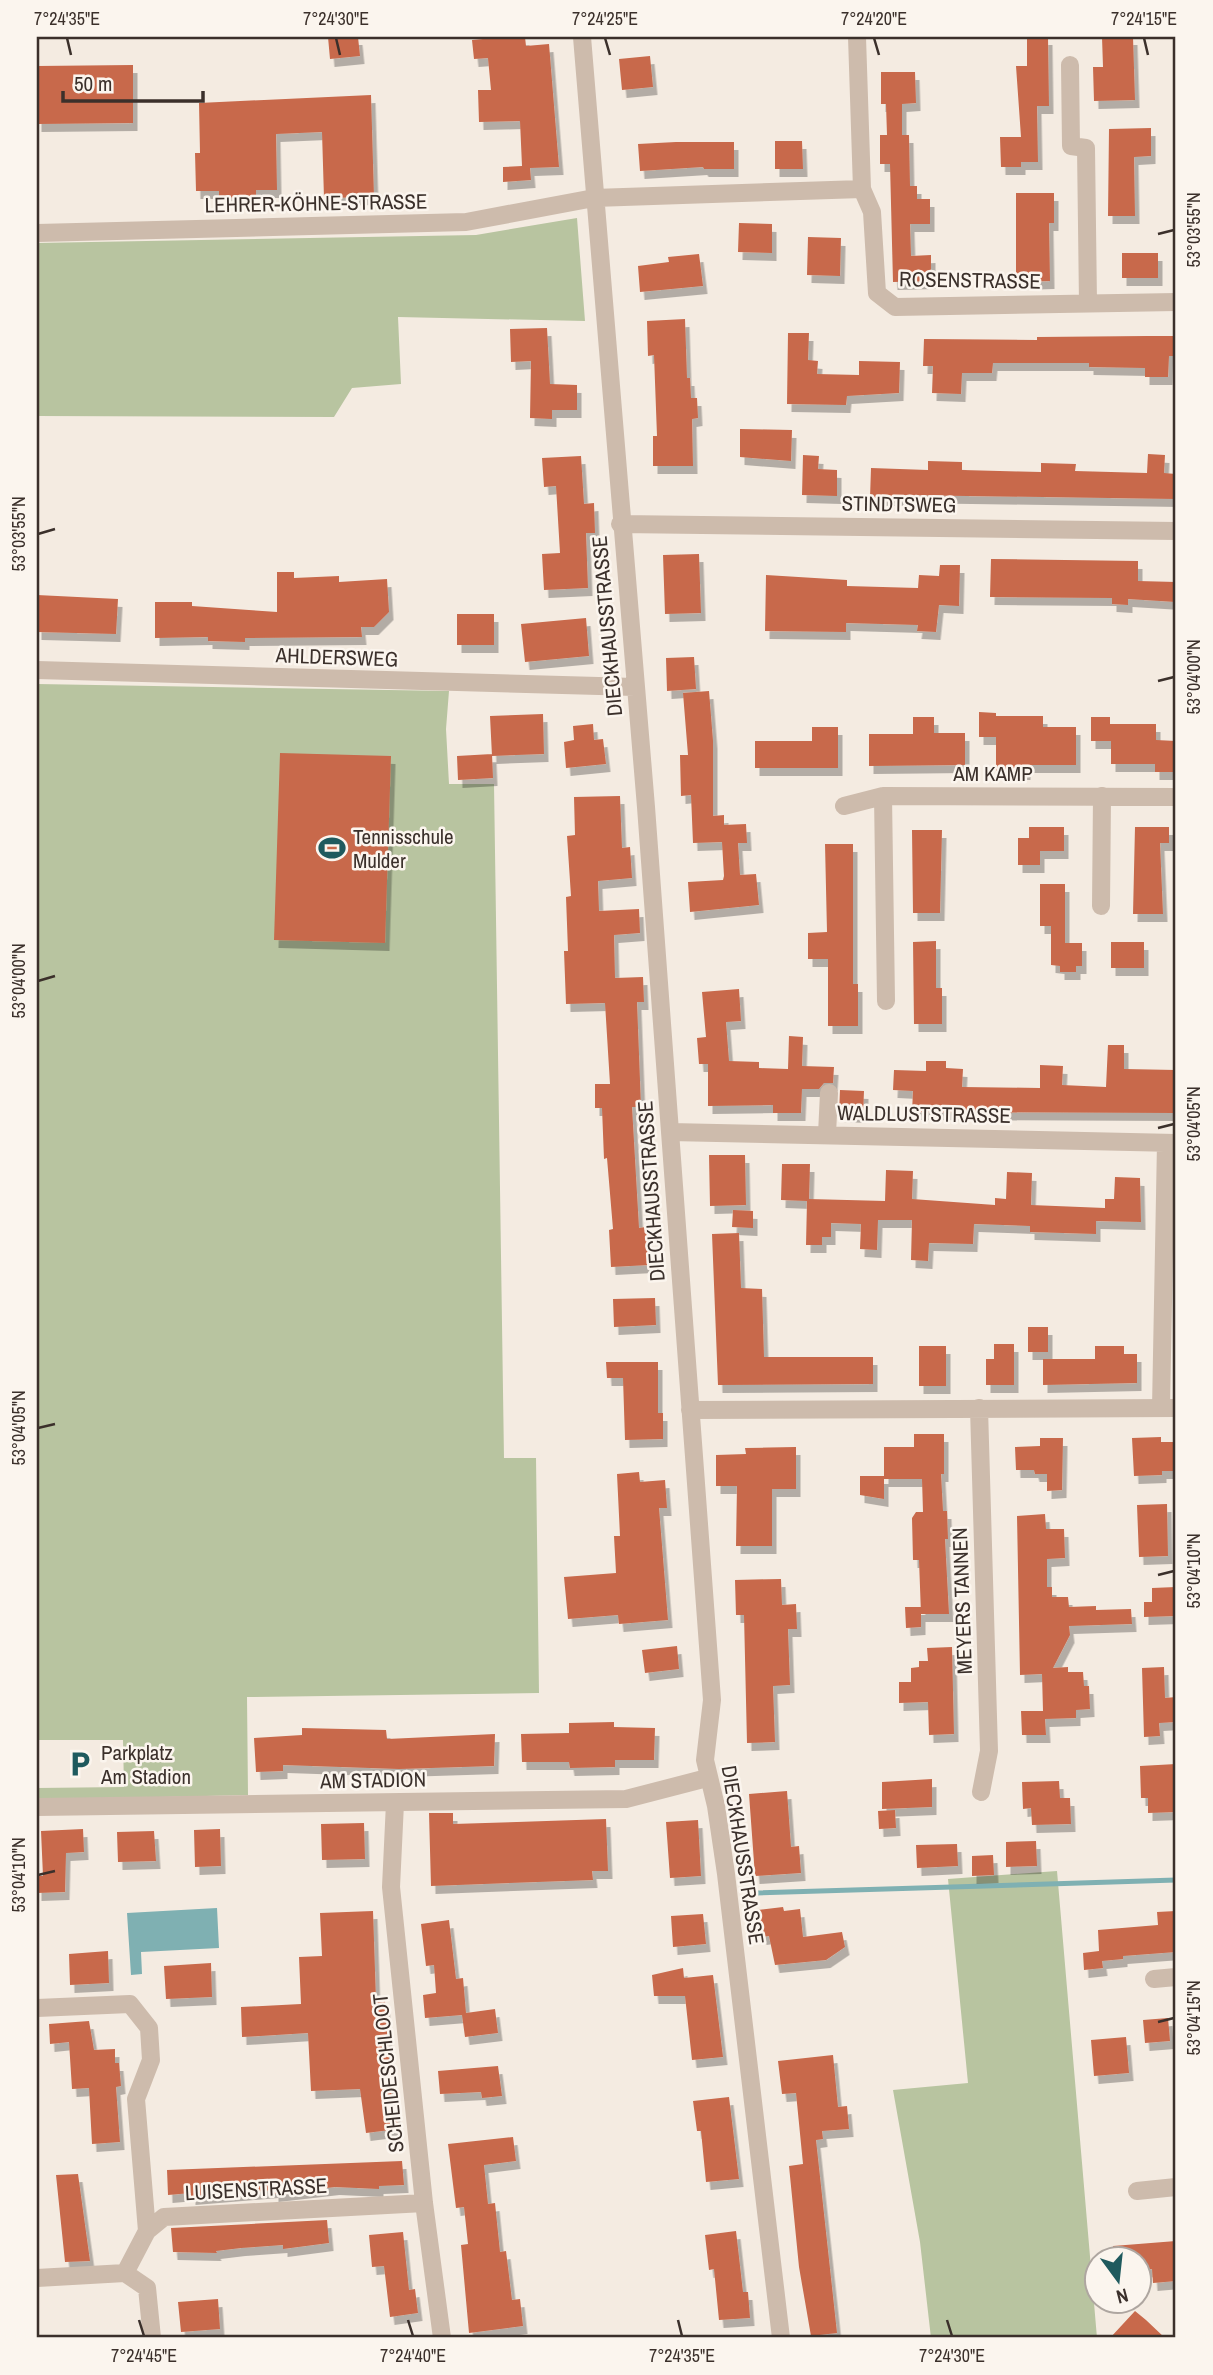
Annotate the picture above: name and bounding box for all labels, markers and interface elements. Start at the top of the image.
text: 7°24'35"E [34,6,100,31]
text: 7°24'30"E [303,6,369,31]
text: 7°24'25"E [572,6,638,31]
text: 7°24'20"E [841,6,907,31]
text: 7°24'15"E [1111,6,1177,31]
scale bar [63,60,203,104]
text: 50 m [74,69,112,98]
street label: LEHRER-KÖHNE-STRASSE [204,187,428,219]
text: 53°03'55"N [1181,192,1206,268]
street label: ROSENSTRASSE [899,264,1041,296]
street label: STINDTSWEG [841,489,957,519]
text: 53°03'55"N [6,496,31,572]
street label: DIECKHAUSSTRASSE [585,535,629,717]
text: 53°04'00"N [1181,639,1206,715]
street label: AHLDERSWEG [274,640,399,674]
street label: AM KAMP [952,759,1033,788]
place label: Tennisschule Mulder [353,822,454,875]
sports icon: Tennisschule Mulder [317,833,347,863]
text: 53°04'00"N [6,943,31,1019]
text: 53°04'05"N [1181,1086,1206,1162]
street label: WALDLUSTSTRASSE [837,1098,1011,1130]
street label: DIECKHAUSSTRASSE [630,1100,672,1282]
text: 53°04'05"N [6,1390,31,1466]
street label: MEYERS TANNEN [945,1527,979,1675]
text: 53°04'10"N [1181,1533,1206,1609]
place label: Parkplatz Am Stadion [100,1738,191,1791]
parking icon: Parkplatz Am Stadion [65,1749,95,1779]
street label: DIECKHAUSSTRASSE [715,1763,771,1947]
street label: AM STADION [319,1765,426,1795]
text: 53°04'10"N [6,1837,31,1913]
text: 53°04'15"N [1181,1980,1206,2056]
street label: SCHEIDESCHLOOT [365,1992,411,2154]
street label: LUISENSTRASSE [184,2171,328,2207]
north arrow [1084,2246,1154,2316]
text: N [1114,2282,1131,2310]
text: 7°24'45"E [111,2343,177,2368]
text: 7°24'40"E [380,2343,446,2368]
text: 7°24'35"E [649,2343,715,2368]
text: 7°24'30"E [919,2343,985,2368]

